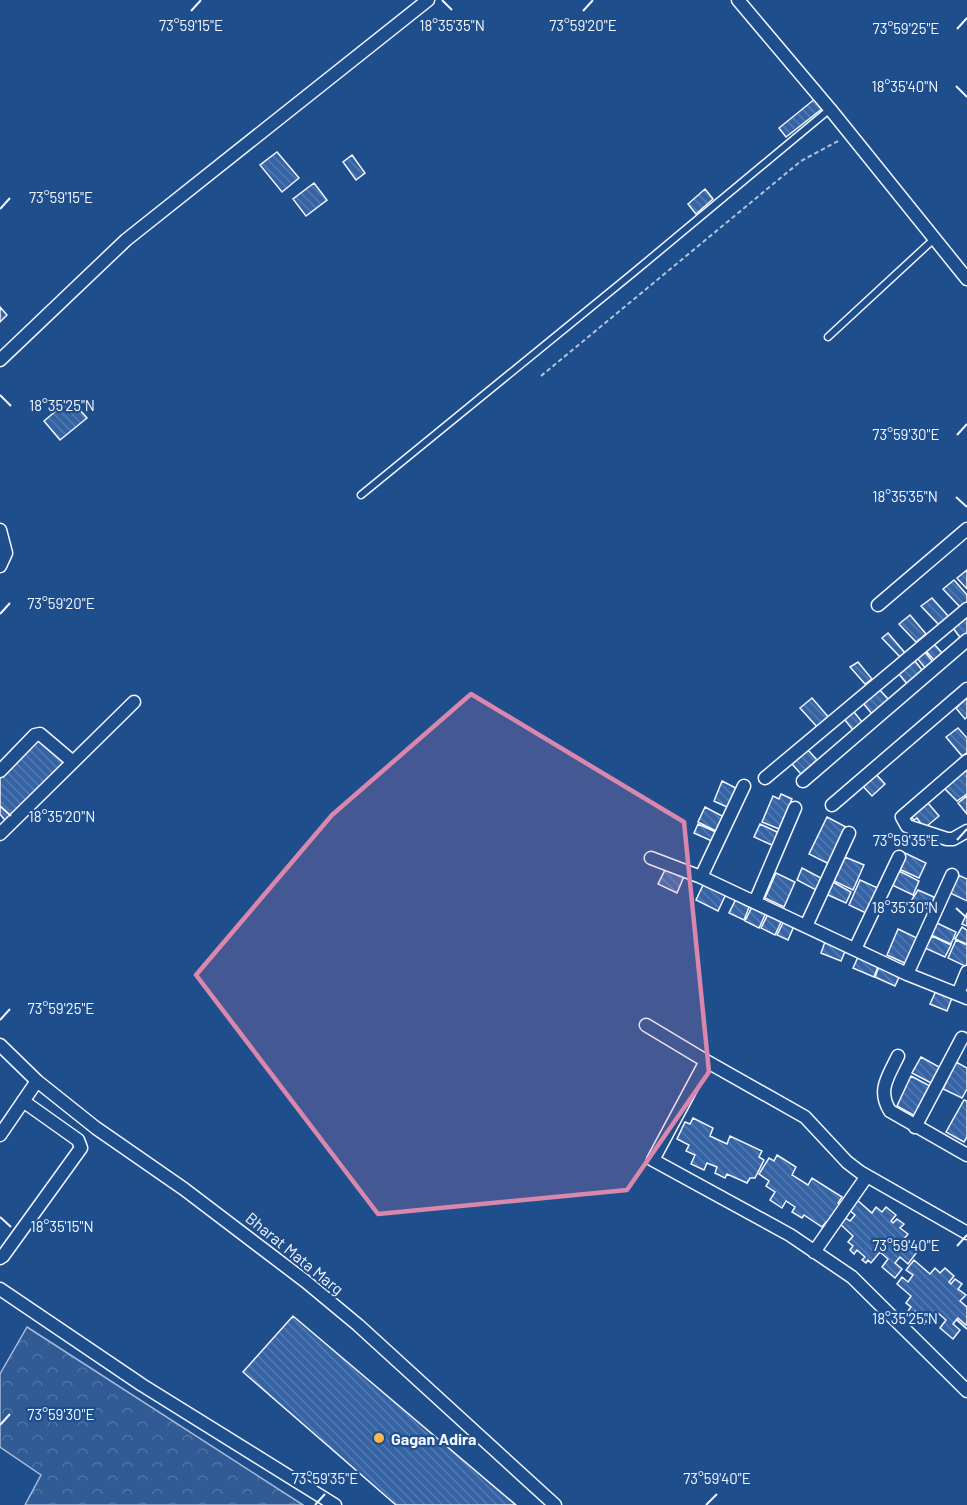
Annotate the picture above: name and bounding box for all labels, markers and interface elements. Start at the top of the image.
text: 73°59'15"E [159,16,223,34]
text: 18°35'35"N [419,16,485,34]
text: 73°59'20"E [549,16,617,34]
text: 73°59'25"E [873,19,939,37]
text: 18°35'40"N [872,77,938,95]
text: 73°59'15"E [29,188,93,206]
text: 18°35'25"N [29,396,95,414]
text: 73°59'30"E [872,425,940,443]
text: 18°35'35"N [872,487,938,505]
text: 73°59'20"E [27,594,95,612]
text: 18°35'20"N [29,807,95,825]
text: 73°59'35"E [873,831,939,849]
text: 18°35'30"N [872,898,938,916]
text: 73°59'25"E [28,999,94,1017]
street label: Bharat Mata Marg [242,1208,348,1298]
text: 18°35'15"N [30,1217,94,1235]
text: 73°59'40"E [872,1236,940,1254]
text: 18°35'25"N [872,1309,938,1327]
text: 73°59'30"E [27,1405,95,1423]
place label: Gagan Adira [391,1429,477,1448]
marker: Gagan Adira [372,1431,386,1445]
text: 73°59'35"E [292,1469,358,1487]
text: 73°59'40"E [683,1469,751,1487]

